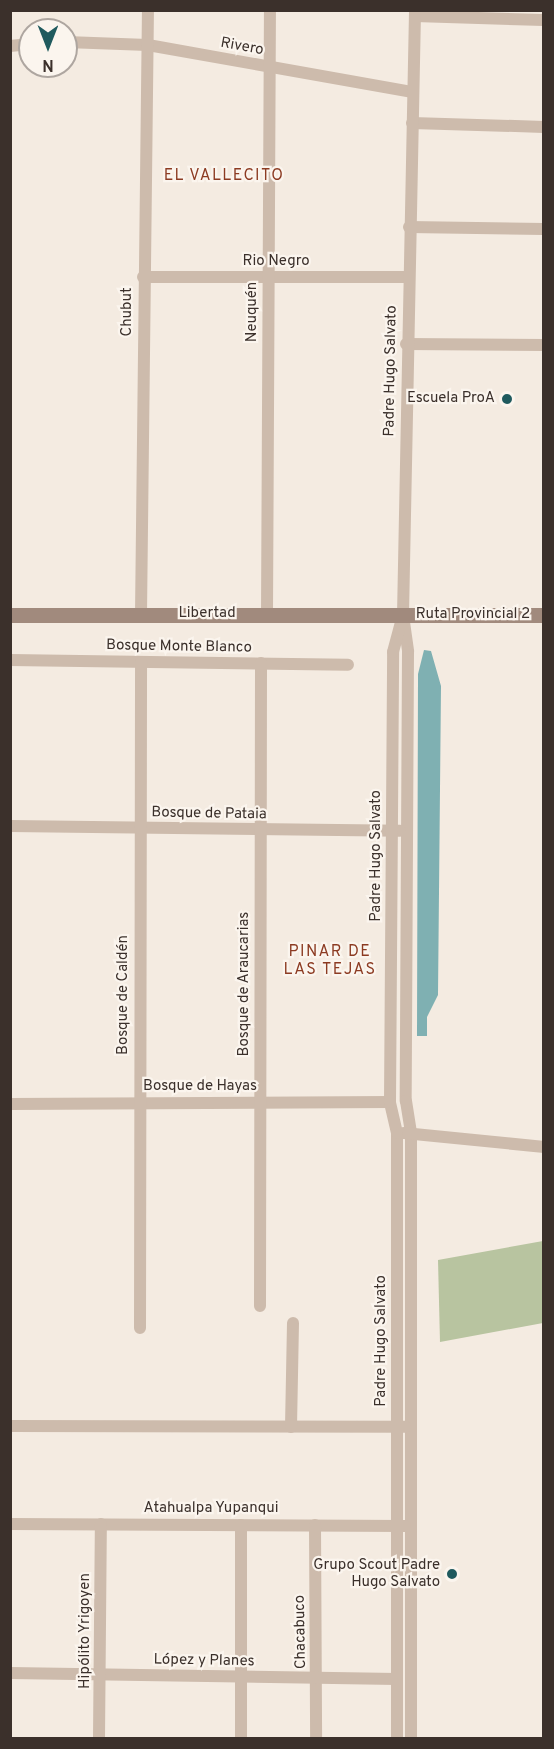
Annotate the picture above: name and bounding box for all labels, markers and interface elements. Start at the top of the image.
north arrow [18,18,78,78]
street label: Rivero [219,34,265,60]
text: N [42,54,54,74]
district label: EL VALLECITO [163,166,285,186]
street label: Rio Negro [242,253,310,271]
street label: Neuquén [244,282,262,342]
street label: Chubut [119,287,137,337]
street label: Padre Hugo Salvato [381,305,401,437]
place label: Escuela ProA [407,390,495,408]
marker: Escuela ProA [500,392,514,406]
street label: Libertad [178,605,236,623]
street label: Ruta Provincial 2 [416,606,530,624]
street label: Bosque Monte Blanco [106,637,252,657]
street label: Padre Hugo Salvato [368,790,386,922]
street label: Bosque de Pataia [151,804,267,824]
street label: Bosque de Araucarias [236,911,254,1057]
street label: Bosque de Caldén [115,935,133,1055]
district label: PINAR DE LAS TEJAS [283,942,377,980]
street label: Bosque de Hayas [143,1078,257,1096]
street label: Padre Hugo Salvato [373,1275,391,1407]
street label: Atahualpa Yupanqui [143,1500,279,1518]
place label: Grupo Scout Padre Hugo Salvato [313,1556,440,1591]
marker: Grupo Scout Padre Hugo Salvato [445,1567,459,1581]
street label: Hipólito Yrigoyen [77,1573,95,1689]
street label: Chacabuco [291,1595,311,1669]
street label: López y Planes [153,1651,255,1671]

